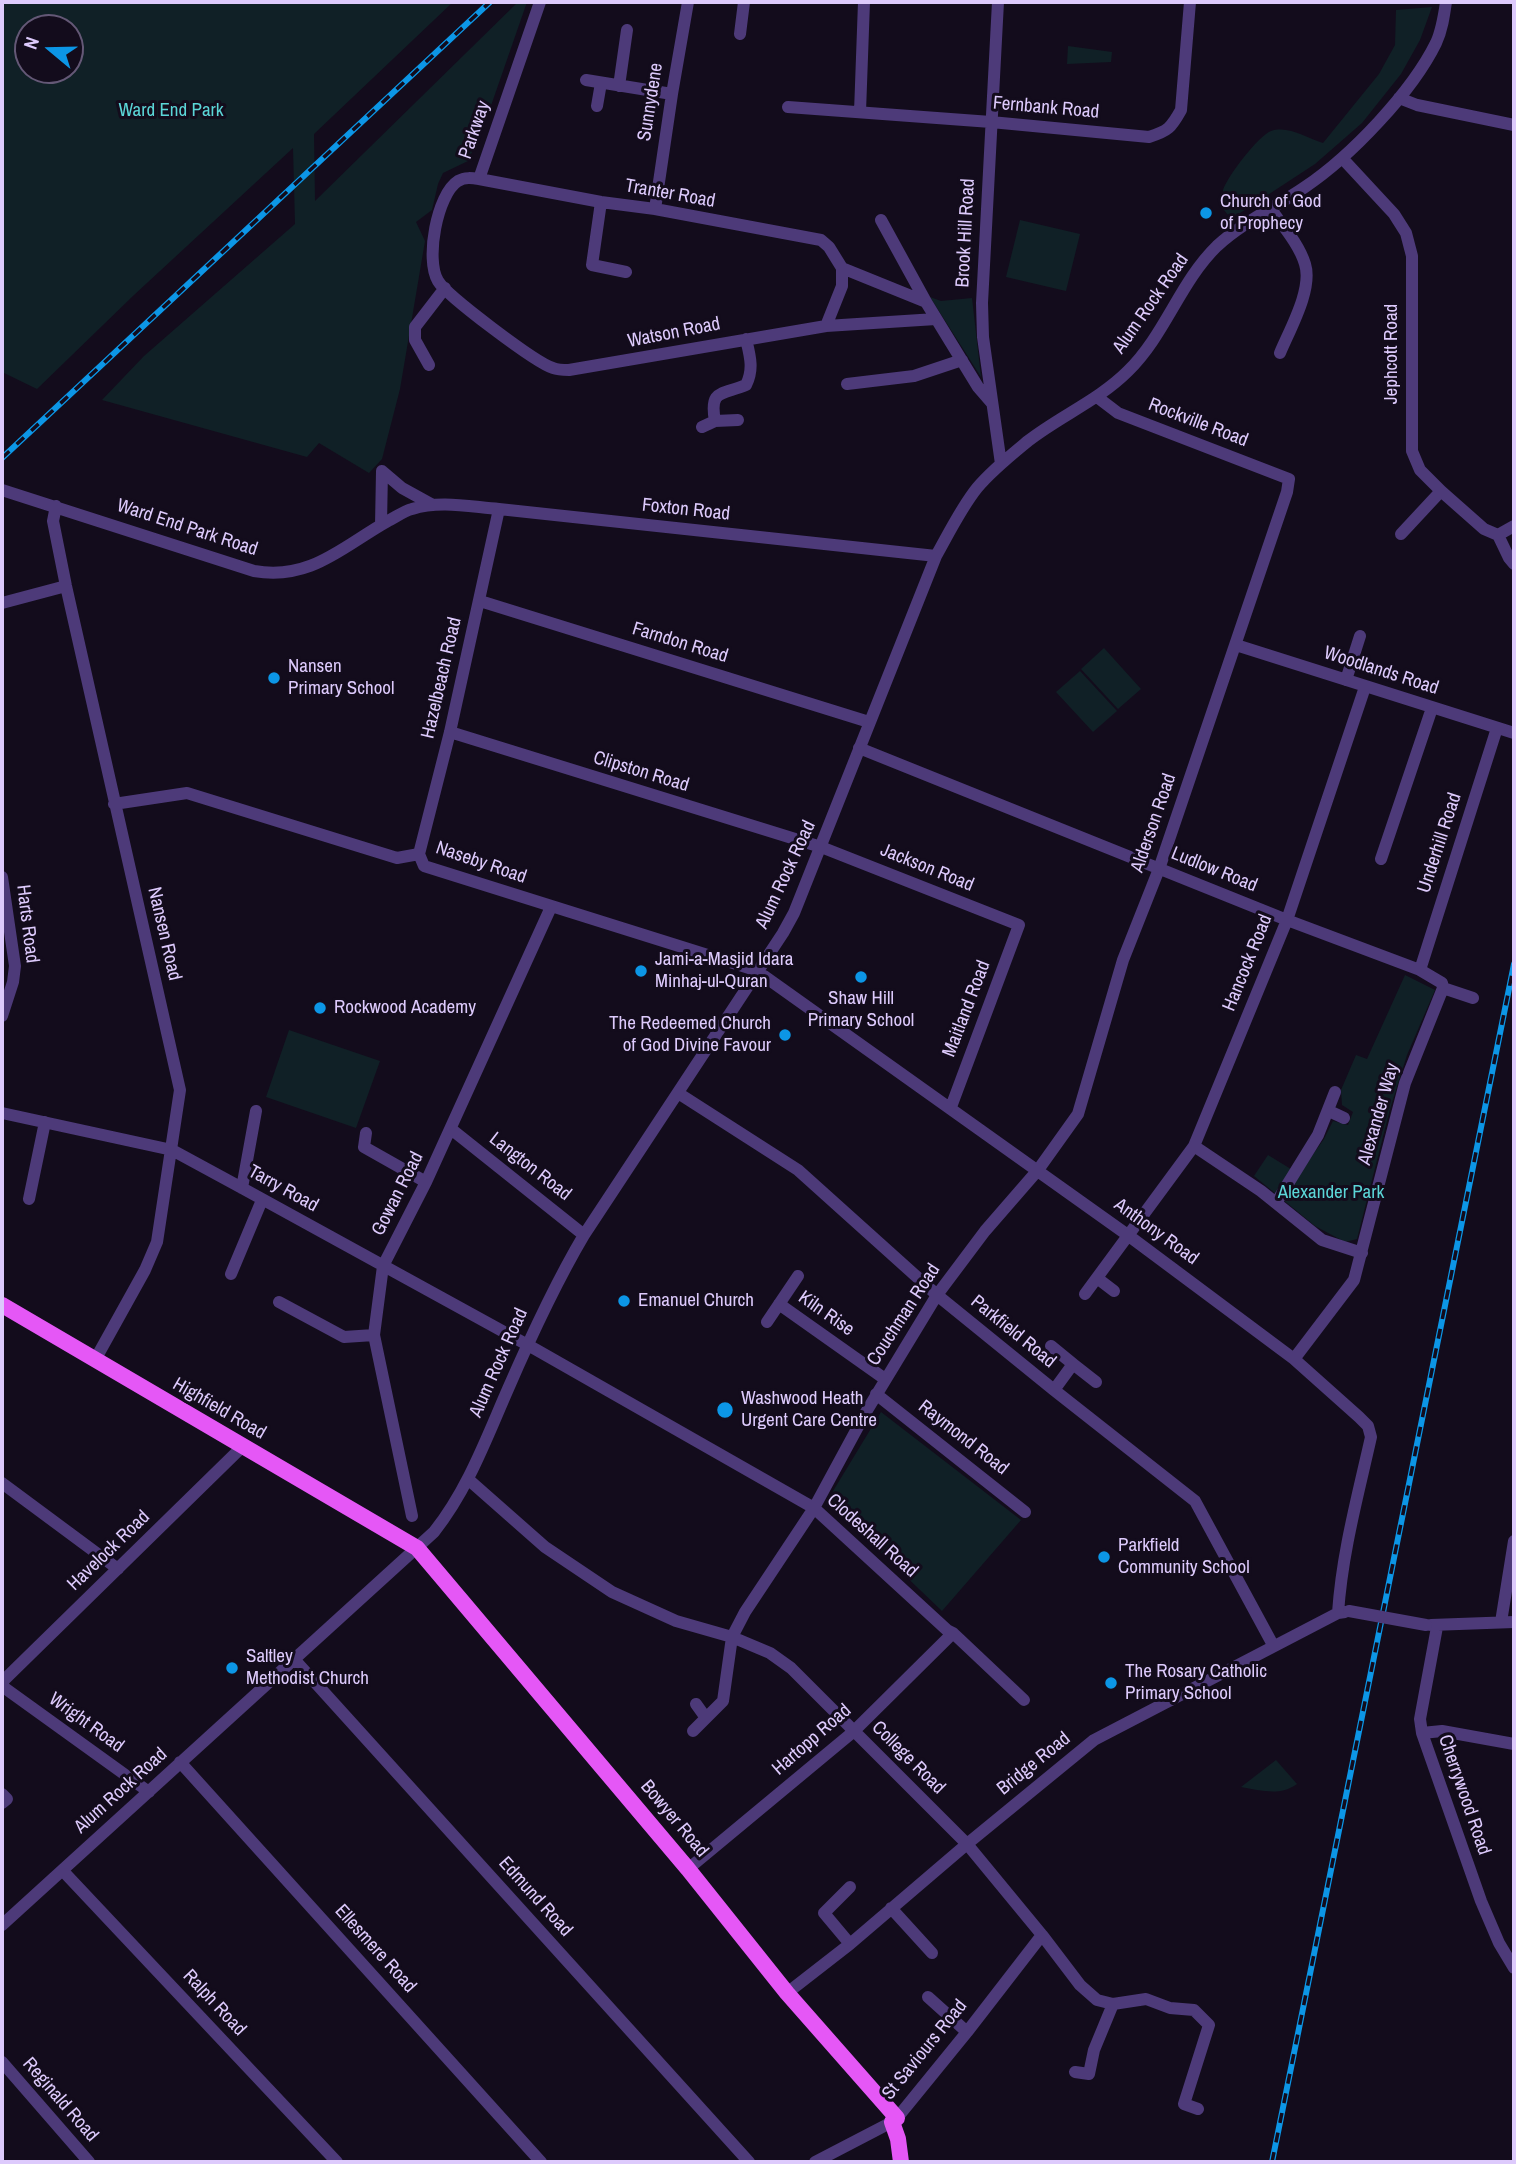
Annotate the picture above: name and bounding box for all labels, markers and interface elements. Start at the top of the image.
north arrow [14,14,84,84]
text: N [17,33,45,52]
street label: Sunnydene [634,61,668,143]
street label: Fernbank Road [992,92,1100,124]
street label: Parkway [454,98,496,162]
park label: Ward End Park [118,100,224,122]
street label: Tranter Road [623,175,717,213]
street label: Brook Hill Road [952,178,980,288]
place label: Church of God of Prophecy [1220,191,1321,235]
marker: Church of God of Prophecy [1198,205,1214,221]
street label: Alum Rock Road [1108,250,1194,358]
street label: Jephcott Road [1381,304,1403,404]
street label: Watson Road [626,313,722,353]
street label: Rockville Road [1145,394,1251,452]
street label: Foxton Road [641,494,731,526]
street label: Ward End Park Road [114,495,260,561]
street label: Hazelbeach Road [417,615,467,741]
street label: Farndon Road [629,618,731,668]
street label: Woodlands Road [1321,642,1441,700]
place label: Nansen Primary School [288,656,394,700]
marker: Nansen Primary School [266,670,282,686]
street label: Clipston Road [590,747,692,797]
street label: Alderson Road [1126,771,1182,875]
street label: Underhill Road [1413,790,1467,896]
street label: Alum Rock Road [751,817,821,933]
street label: Naseby Road [433,837,529,889]
street label: Jackson Road [877,839,977,897]
street label: Ludlow Road [1168,842,1260,898]
street label: Harts Road [11,884,43,964]
street label: Nansen Road [142,885,186,983]
street label: Hancock Road [1218,911,1278,1015]
place label: Jami-a-Masjid Idara Minhaj-ul-Quran [655,949,794,993]
street label: Maitland Road [938,958,996,1060]
marker: Jami-a-Masjid Idara Minhaj-ul-Quran [633,963,649,979]
marker: Shaw Hill Primary School [853,969,869,985]
place label: Shaw Hill Primary School [808,988,914,1032]
place label: Rockwood Academy [334,997,476,1019]
marker: Rockwood Academy [312,1000,328,1016]
place label: The Redeemed Church of God Divine Favour [609,1013,771,1057]
marker: The Redeemed Church of God Divine Favour [777,1027,793,1043]
street label: Alexander Way [1354,1060,1404,1168]
street label: Langton Road [484,1128,576,1206]
street label: Gowan Road [367,1148,429,1240]
street label: Tarry Road [244,1160,322,1218]
park label: Alexander Park [1278,1182,1384,1204]
street label: Anthony Road [1109,1194,1203,1270]
street label: Couchman Road [863,1260,945,1370]
street label: Kiln Rise [794,1287,858,1341]
place label: Emanuel Church [638,1290,754,1312]
street label: Parkfield Road [966,1291,1060,1373]
marker: Emanuel Church [616,1293,632,1309]
street label: Alum Rock Road [465,1305,533,1421]
street label: Highfield Road [168,1373,270,1445]
place label: Washwood Heath Urgent Care Centre [741,1388,877,1432]
street label: Raymond Road [913,1396,1013,1480]
marker: Washwood Heath Urgent Care Centre [715,1400,735,1420]
street label: Clodeshall Road [822,1489,922,1583]
street label: Havelock Road [63,1506,155,1596]
place label: Parkfield Community School [1118,1535,1250,1579]
marker: Parkfield Community School [1096,1549,1112,1565]
place label: Saltley Methodist Church [246,1646,369,1690]
marker: Saltley Methodist Church [224,1660,240,1676]
place label: The Rosary Catholic Primary School [1125,1661,1267,1705]
marker: The Rosary Catholic Primary School [1103,1675,1119,1691]
street label: Wright Road [44,1688,128,1758]
street label: Hartopp Road [768,1700,856,1780]
street label: College Road [867,1717,949,1799]
street label: Bridge Road [993,1728,1075,1800]
street label: Cherrywood Road [1433,1732,1495,1858]
street label: Alum Rock Road [70,1743,172,1839]
street label: Bowyer Road [635,1776,713,1862]
street label: Edmund Road [493,1852,577,1942]
street label: Ellesmere Road [329,1900,421,1998]
street label: Ralph Road [178,1965,250,2041]
street label: St Saviours Road [878,1995,972,2105]
street label: Reginald Road [17,2053,103,2147]

